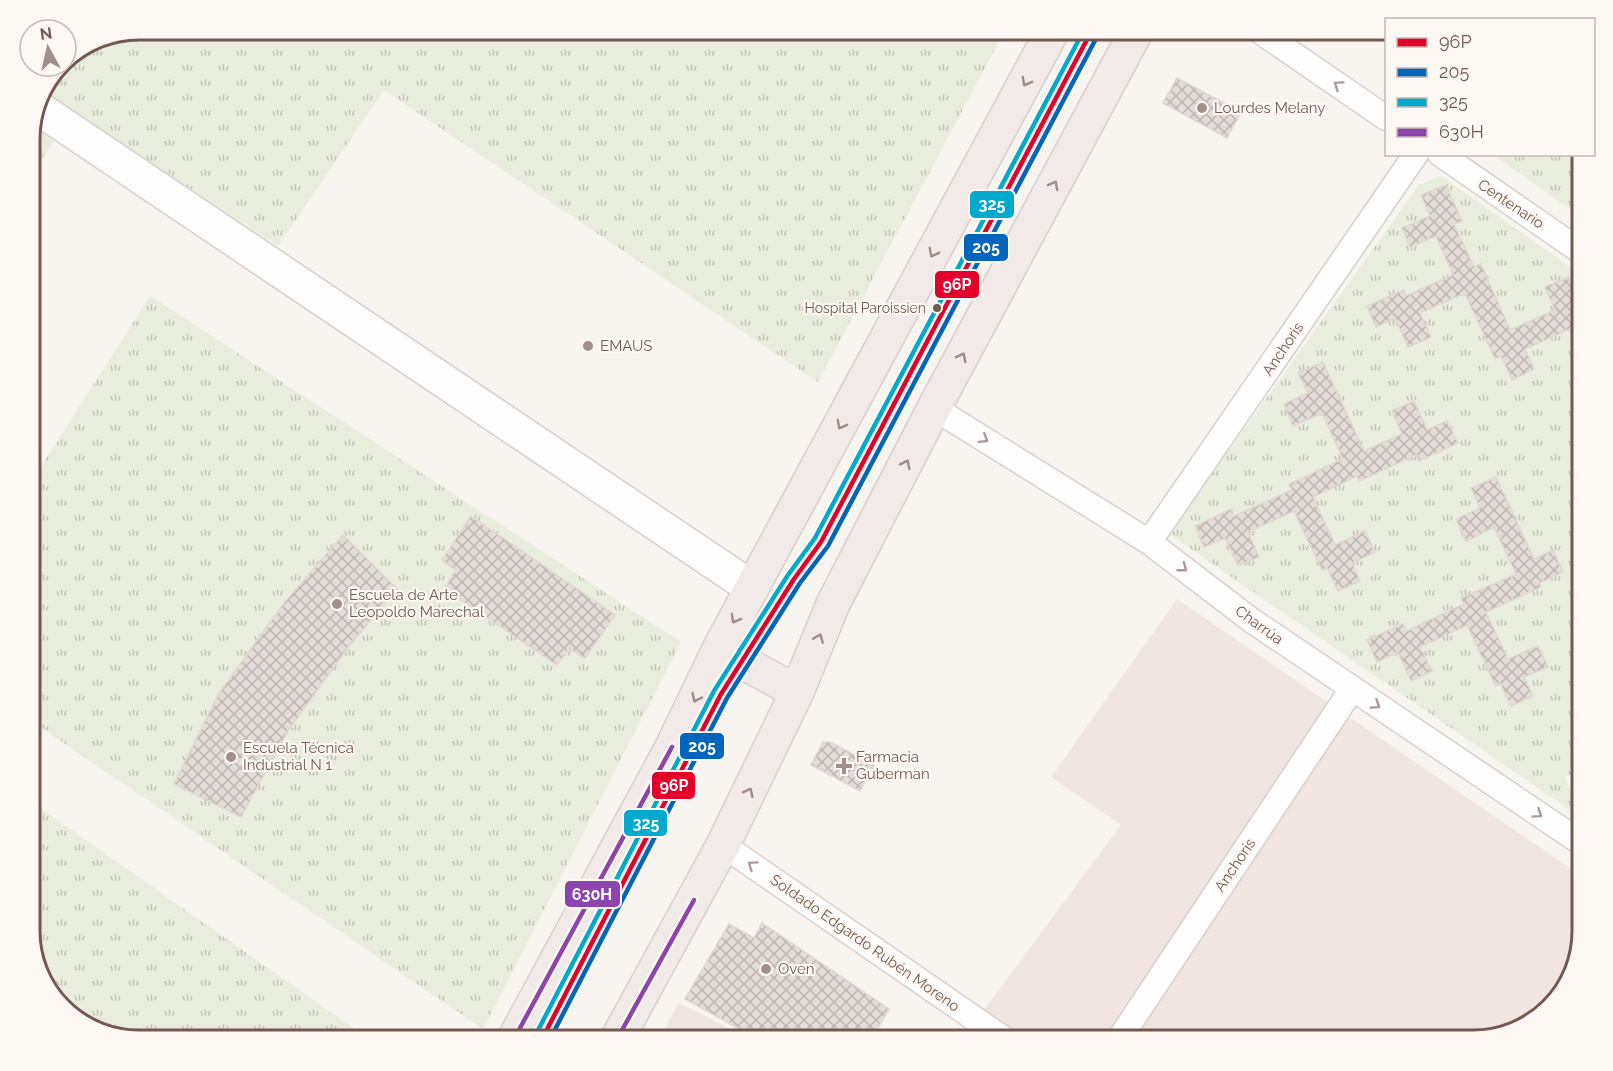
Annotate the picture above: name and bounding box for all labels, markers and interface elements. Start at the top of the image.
north arrow [18,18,78,78]
legend [1385,18,1595,156]
text: N [39,23,53,44]
text: 96P [1439,31,1472,52]
text: 205 [1439,61,1469,82]
one-way arrow [1021,75,1033,86]
one-way arrow [1334,81,1345,92]
text: 325 [1439,91,1468,112]
place label: Lourdes Melany [1214,99,1325,117]
marker: Lourdes Melany [1195,101,1209,115]
text: 630H [1439,121,1484,142]
street label: Centenario [1475,175,1548,233]
one-way arrow [1047,180,1058,191]
line badge: 325 [969,190,1015,219]
text: 325 [979,195,1006,214]
line badge: 205 [963,233,1009,262]
text: 205 [972,238,1000,257]
one-way arrow [929,247,940,258]
line badge: 96P [934,270,980,299]
text: 96P [942,275,972,294]
place label: Hospital Paroissien [804,300,926,316]
marker: Hospital Paroissien [931,302,943,314]
street label: Anchoris [1259,319,1307,379]
place label: EMAUS [600,337,652,355]
marker: EMAUS [581,339,595,353]
one-way arrow [955,352,966,363]
one-way arrow [837,419,848,429]
one-way arrow [978,432,988,444]
one-way arrow [899,459,910,470]
one-way arrow [1176,560,1187,571]
place label: Escuela de Arte Leopoldo Marechal [349,586,485,621]
marker: Escuela de Arte Leopoldo Marechal [330,597,344,611]
street label: Charrúa [1232,602,1286,648]
one-way arrow [731,612,743,623]
one-way arrow [812,634,824,645]
one-way arrow [691,692,703,703]
one-way arrow [1370,698,1380,710]
line badge: 205 [679,732,725,760]
text: 205 [688,737,716,756]
place label: Escuela Técnica Industrial N 1 [243,739,354,774]
place label: Farmacia Guberman [856,748,930,783]
marker: Escuela Técnica Industrial N 1 [224,750,238,764]
marker: Farmacia Guberman [837,759,851,773]
line badge: 96P [651,771,696,800]
text: 96P [659,776,689,795]
one-way arrow [742,787,754,798]
one-way arrow [1531,807,1542,818]
line badge: 325 [623,809,668,837]
text: 325 [633,814,660,833]
street label: Anchoris [1211,835,1259,895]
one-way arrow [747,861,758,872]
street label: Soldado Edgardo Rubén Moreno [767,870,963,1016]
line badge: 630H [564,880,621,908]
text: 630H [572,885,612,904]
place label: Oven [778,960,815,978]
marker: Oven [759,962,773,976]

